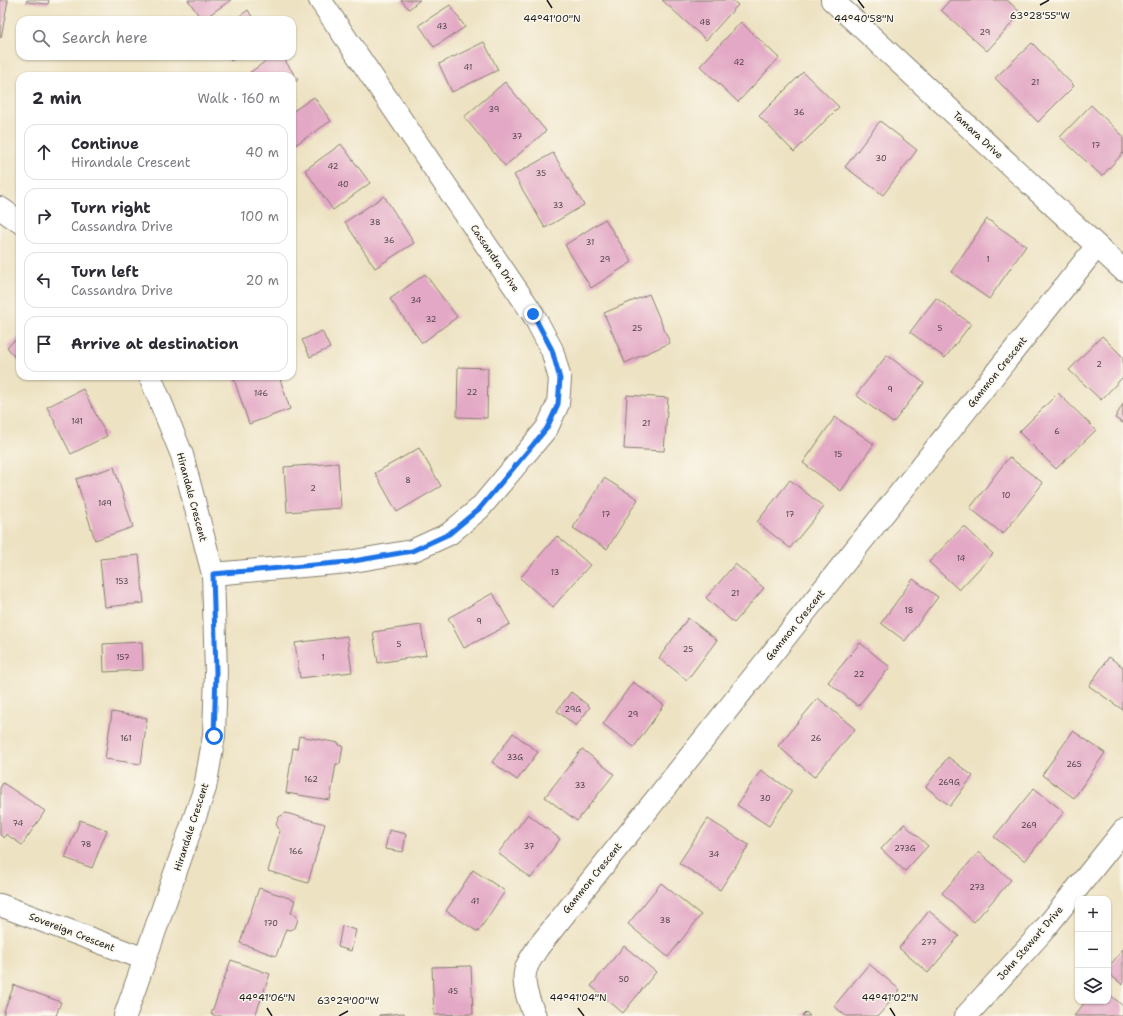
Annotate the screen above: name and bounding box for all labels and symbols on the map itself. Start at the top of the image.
text: 63°28'55"W [1010,9,1071,22]
text: 44°41'00"N [523,12,581,25]
text: 44°40'58"N [834,12,894,25]
house number: 48 [699,17,711,28]
house number: 43 [437,21,447,32]
house number: 29 [980,27,990,38]
house number: 42 [734,57,745,68]
house number: 41 [464,62,472,73]
house number: 21 [1031,77,1039,88]
house number: 39 [489,104,499,115]
house number: 36 [794,107,805,118]
street label: Tamara Drive [950,108,1006,162]
house number: 37 [512,131,523,142]
house number: 17 [1092,140,1101,151]
house number: 30 [875,153,887,164]
house number: 42 [328,161,339,172]
house number: 35 [536,168,546,179]
house number: 40 [337,179,349,190]
house number: 33 [553,200,563,211]
house number: 38 [370,217,380,228]
street label: Cassandra Drive [468,222,523,294]
house number: 36 [384,235,395,246]
house number: 31 [586,237,594,248]
house number: 29 [600,254,610,265]
house number: 1 [986,254,990,265]
house number: 34 [411,295,422,306]
route end [524,305,542,323]
house number: 32 [426,314,437,325]
house number: 25 [632,323,642,334]
house number: 5 [938,323,943,334]
street label: Gammon Crescent [964,334,1030,410]
house number: 2 [1096,359,1102,370]
house number: 9 [887,384,893,395]
house number: 22 [467,387,478,398]
house number: 146 [254,388,268,399]
house number: 141 [71,416,83,427]
house number: 21 [642,418,650,429]
house number: 6 [1054,426,1060,437]
house number: 15 [834,449,842,460]
street label: Hirandale Crescent [174,451,210,543]
house number: 8 [405,475,411,486]
house number: 2 [310,483,316,494]
house number: 10 [1002,490,1010,501]
house number: 149 [98,498,112,509]
house number: 17 [602,509,611,520]
house number: 17 [786,509,795,520]
house number: 14 [957,553,966,564]
house number: 13 [551,567,559,578]
house number: 153 [115,576,129,587]
street label: Gammon Crescent [762,587,828,663]
house number: 21 [731,588,739,599]
house number: 18 [905,605,913,616]
house number: 9 [476,616,482,627]
house number: 5 [397,639,402,650]
house number: 25 [683,644,693,655]
house number: 157 [116,652,130,663]
house number: 1 [321,652,325,663]
house number: 22 [854,669,865,680]
house number: 29G [565,704,581,715]
house number: 29 [628,709,638,720]
route start [205,727,223,745]
house number: 161 [120,733,132,744]
house number: 26 [811,733,822,744]
house number: 33G [507,752,523,763]
house number: 265 [1066,759,1082,770]
house number: 162 [304,774,318,785]
house number: 269G [938,777,960,788]
house number: 33 [575,780,585,791]
street label: Hirandale Crescent [171,781,211,873]
house number: 30 [759,793,771,804]
house number: 74 [13,818,24,829]
house number: 269 [1021,820,1037,831]
house number: 78 [81,839,91,850]
street label: Gammon Crescent [559,840,625,916]
house number: 37 [524,841,535,852]
house number: 273G [894,843,916,854]
house number: 166 [289,846,303,857]
house number: 34 [709,849,720,860]
house number: 273 [969,882,985,893]
house number: 41 [471,896,479,907]
street label: John Stewart Drive [994,903,1066,983]
street label: Sovereign Crescent [27,910,117,954]
house number: 38 [660,915,670,926]
house number: 170 [264,918,278,929]
house number: 277 [921,937,937,948]
house number: 50 [619,974,629,985]
house number: 45 [448,986,458,997]
text: 44°41'06"N [239,991,295,1004]
text: 44°41'04"N [549,991,607,1004]
text: 44°41'02"N [862,991,918,1004]
text: 63°29'00"W [317,994,379,1007]

